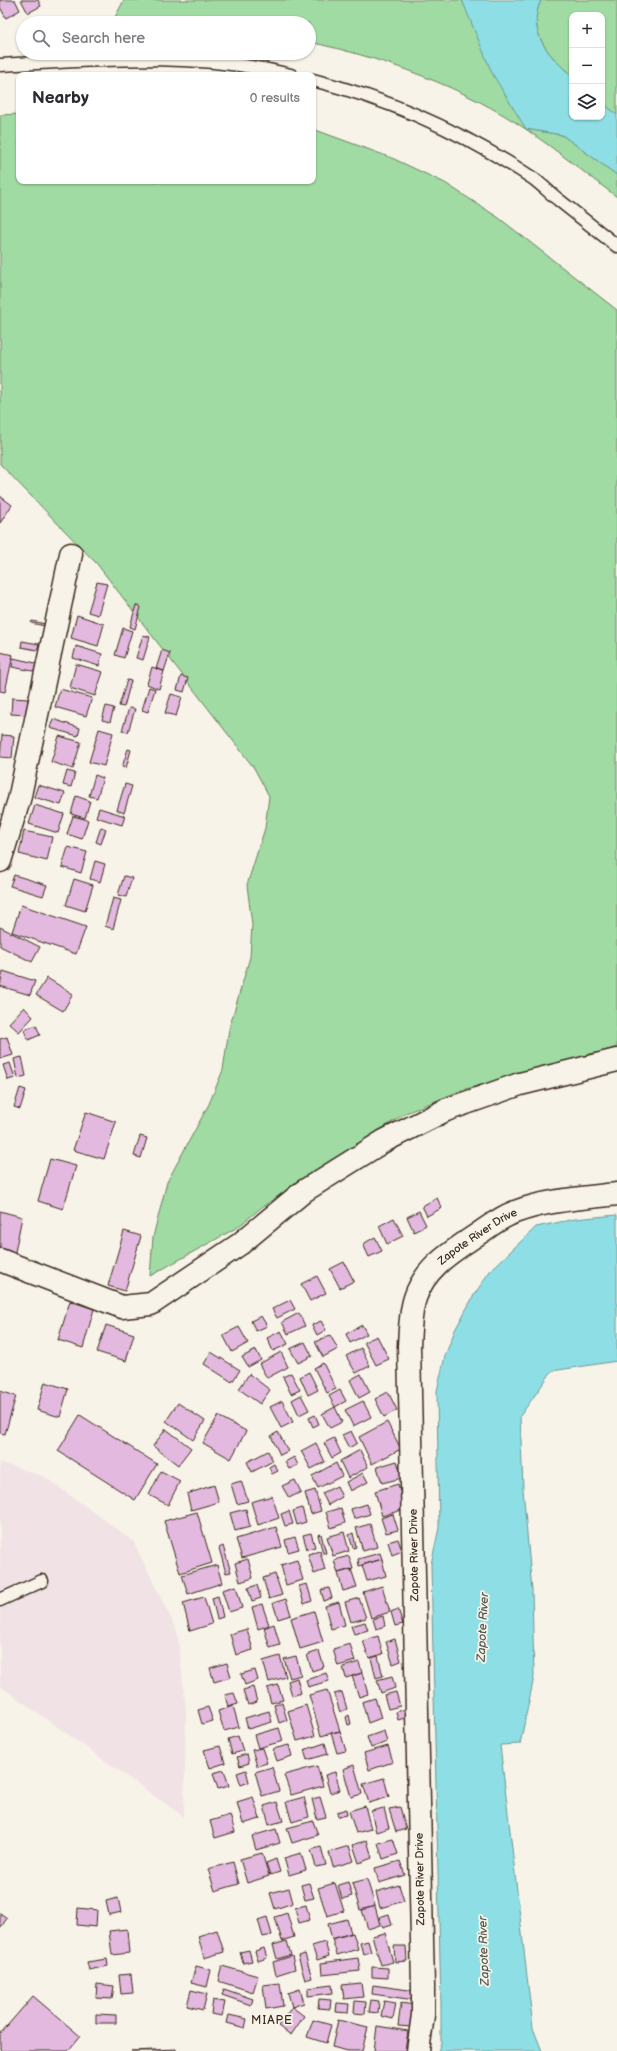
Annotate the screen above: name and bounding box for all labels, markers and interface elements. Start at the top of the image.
map controls [569,12,605,120]
button: + [569,12,605,48]
search box [16,16,316,60]
icon: search [30,27,52,49]
text: Search here [62,29,145,48]
button: − [569,48,605,84]
button: layers [569,84,605,120]
text: Nearby [32,88,89,108]
text: 0 results [250,90,300,106]
street label: Zapote River Drive [434,1205,519,1268]
street label: Zapote River Drive [407,1508,421,1602]
water label: Zapote River [474,1590,492,1663]
street label: Zapote River Drive [413,1832,427,1926]
water label: Zapote River [475,1914,493,1987]
district label: MIAPE [251,2013,293,2028]

